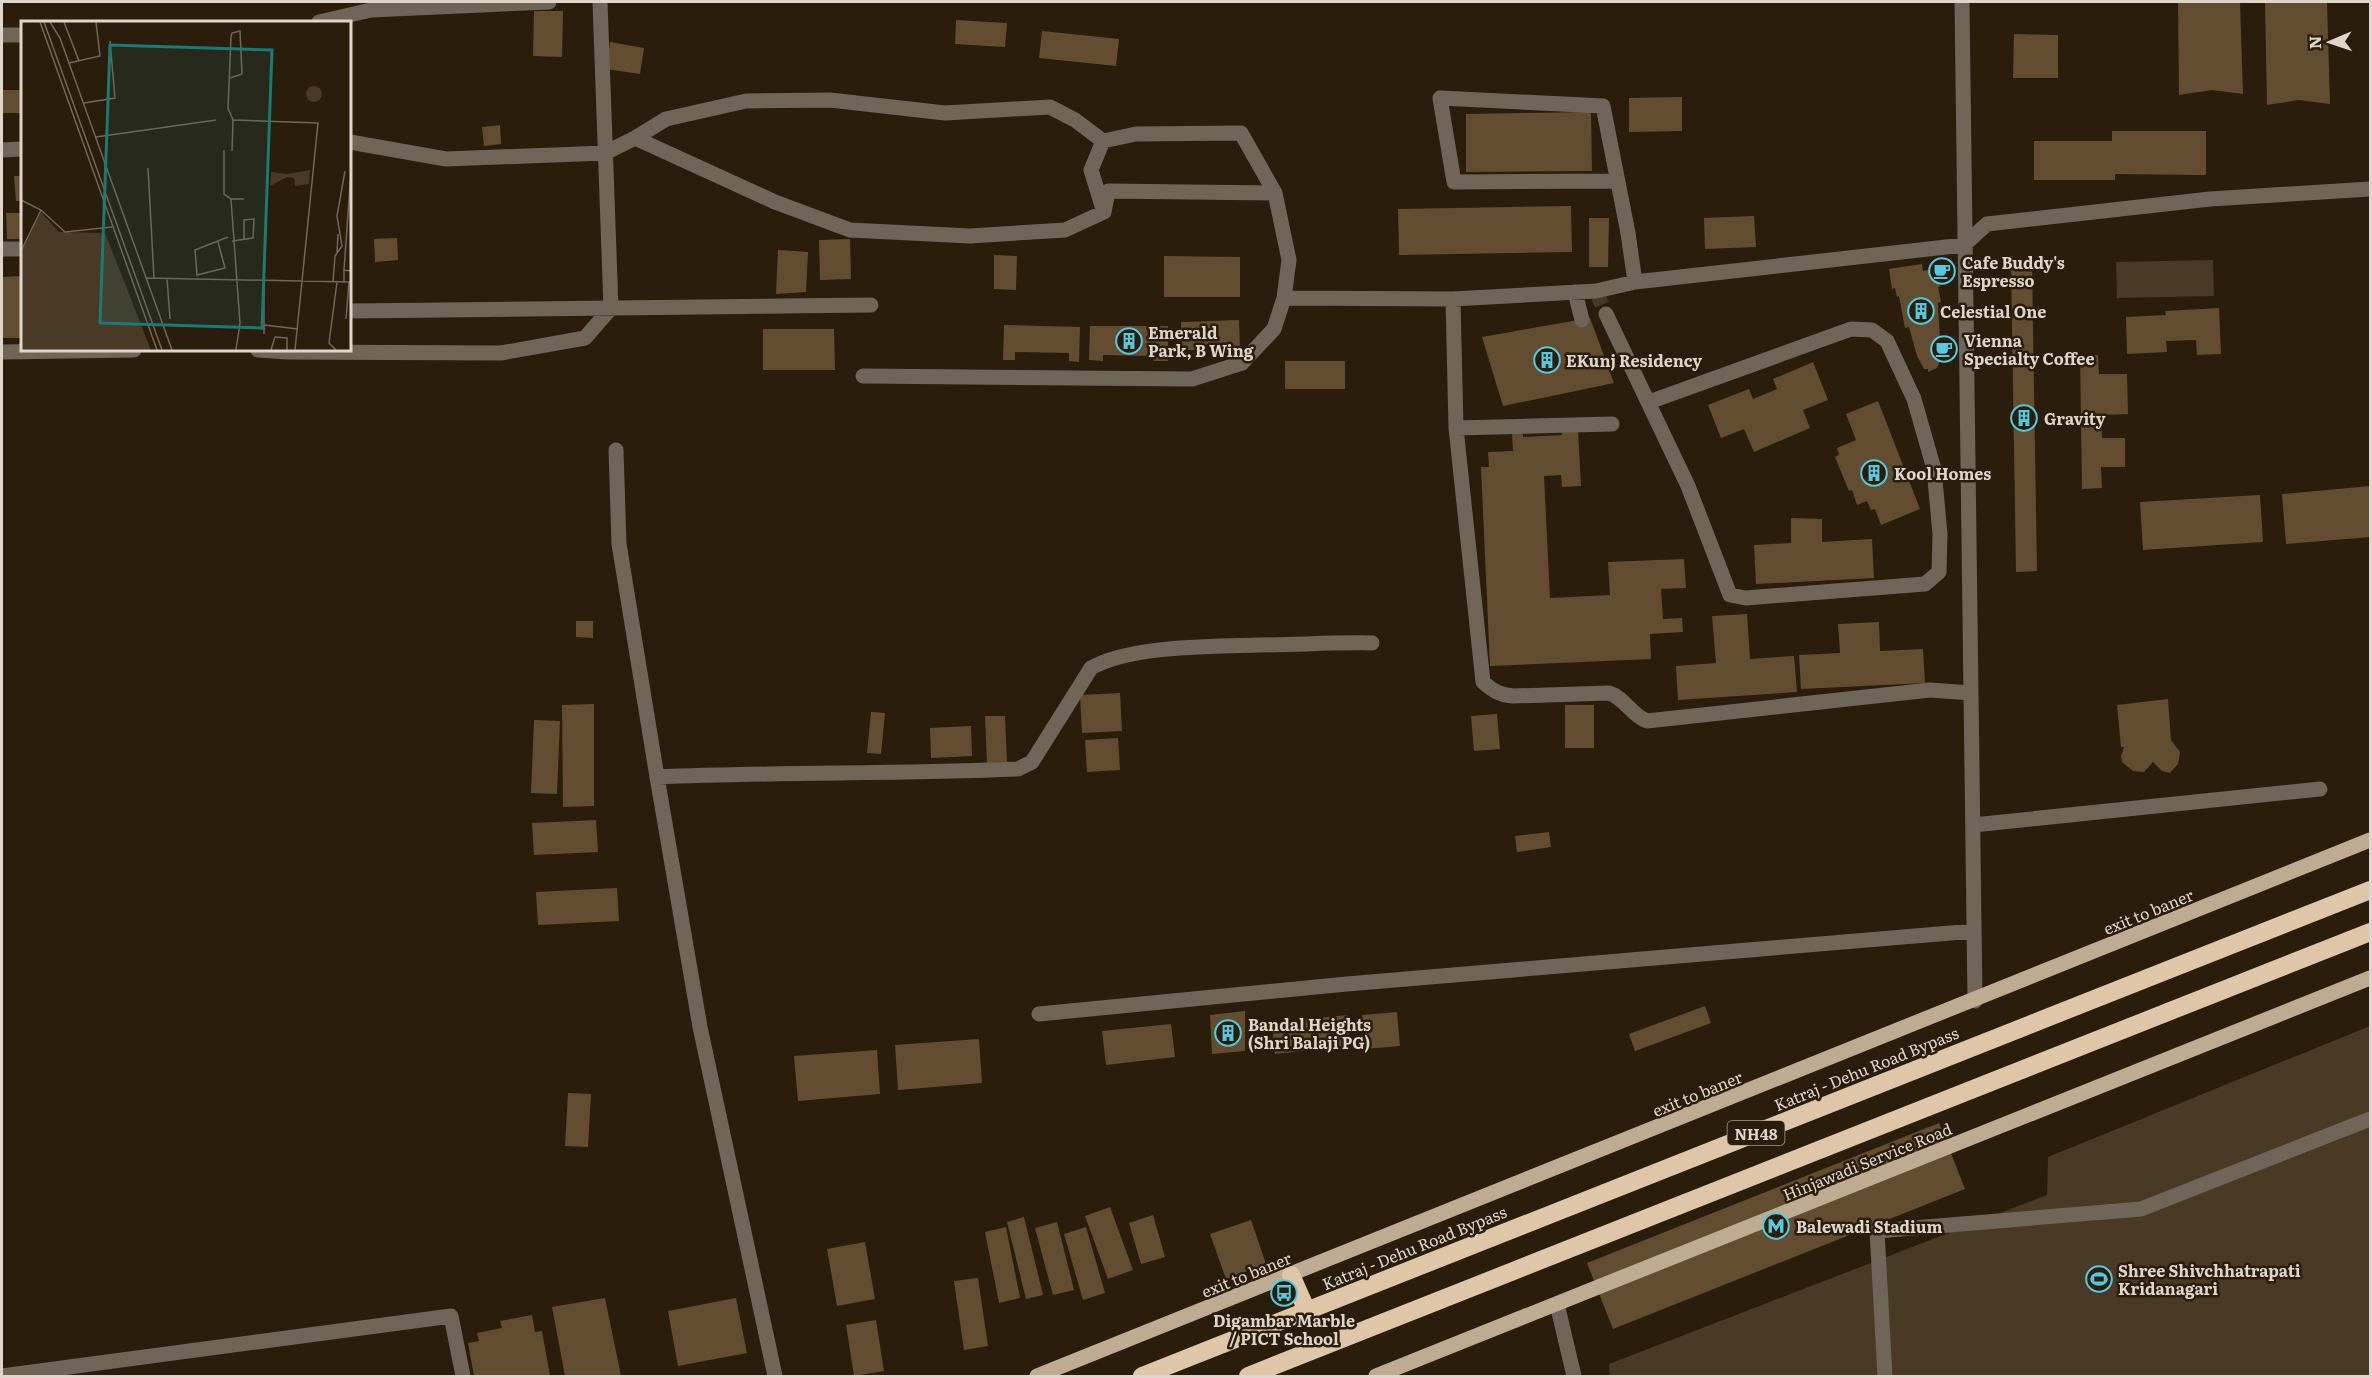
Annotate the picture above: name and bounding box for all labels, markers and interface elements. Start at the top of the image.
north arrow [2300,12,2360,72]
inset map [21,21,351,351]
text: N [2302,35,2326,50]
place label: Cafe Buddy's Espresso [1962,250,2065,292]
cafe icon: Cafe Buddy's Espresso [1927,256,1957,286]
building icon: Celestial One [1906,296,1936,326]
place label: Celestial One [1940,299,2046,323]
place label: Emerald Park, B Wing [1148,320,1254,362]
building icon: Emerald Park, B Wing [1114,326,1144,356]
place label: Vienna Specialty Coffee [1964,328,2094,370]
cafe icon: Vienna Specialty Coffee [1929,334,1959,364]
building icon: EKunj Residency [1532,345,1562,375]
place label: EKunj Residency [1566,348,1702,372]
building icon: Gravity [2009,403,2039,433]
place label: Gravity [2044,406,2106,430]
building icon: Kool Homes [1859,458,1889,488]
place label: Kool Homes [1894,461,1991,485]
street label: exit to baner [2099,882,2197,940]
place label: Bandal Heights (Shri Balaji PG) [1248,1012,1371,1054]
building icon: Bandal Heights (Shri Balaji PG) [1213,1018,1243,1048]
street label: Katraj - Dehu Road Bypass [1770,1020,1962,1116]
street label: exit to baner [1648,1064,1746,1122]
street label: Hinjawadi Service Road [1779,1116,1955,1206]
road number: NH48 [1728,1121,1784,1145]
street label: Katraj - Dehu Road Bypass [1318,1199,1510,1295]
metro station icon: Balewadi Stadium [1761,1211,1791,1241]
place label: Balewadi Stadium [1796,1214,1943,1238]
street label: exit to baner [1197,1245,1295,1303]
place label: Shree Shivchhatrapati Kridanagari [2118,1258,2301,1300]
sports icon: Shree Shivchhatrapati Kridanagari [2084,1264,2114,1294]
bus stop icon: Digambar Marble / PICT School [1269,1278,1299,1308]
place label: Digambar Marble / PICT School [1213,1308,1355,1350]

